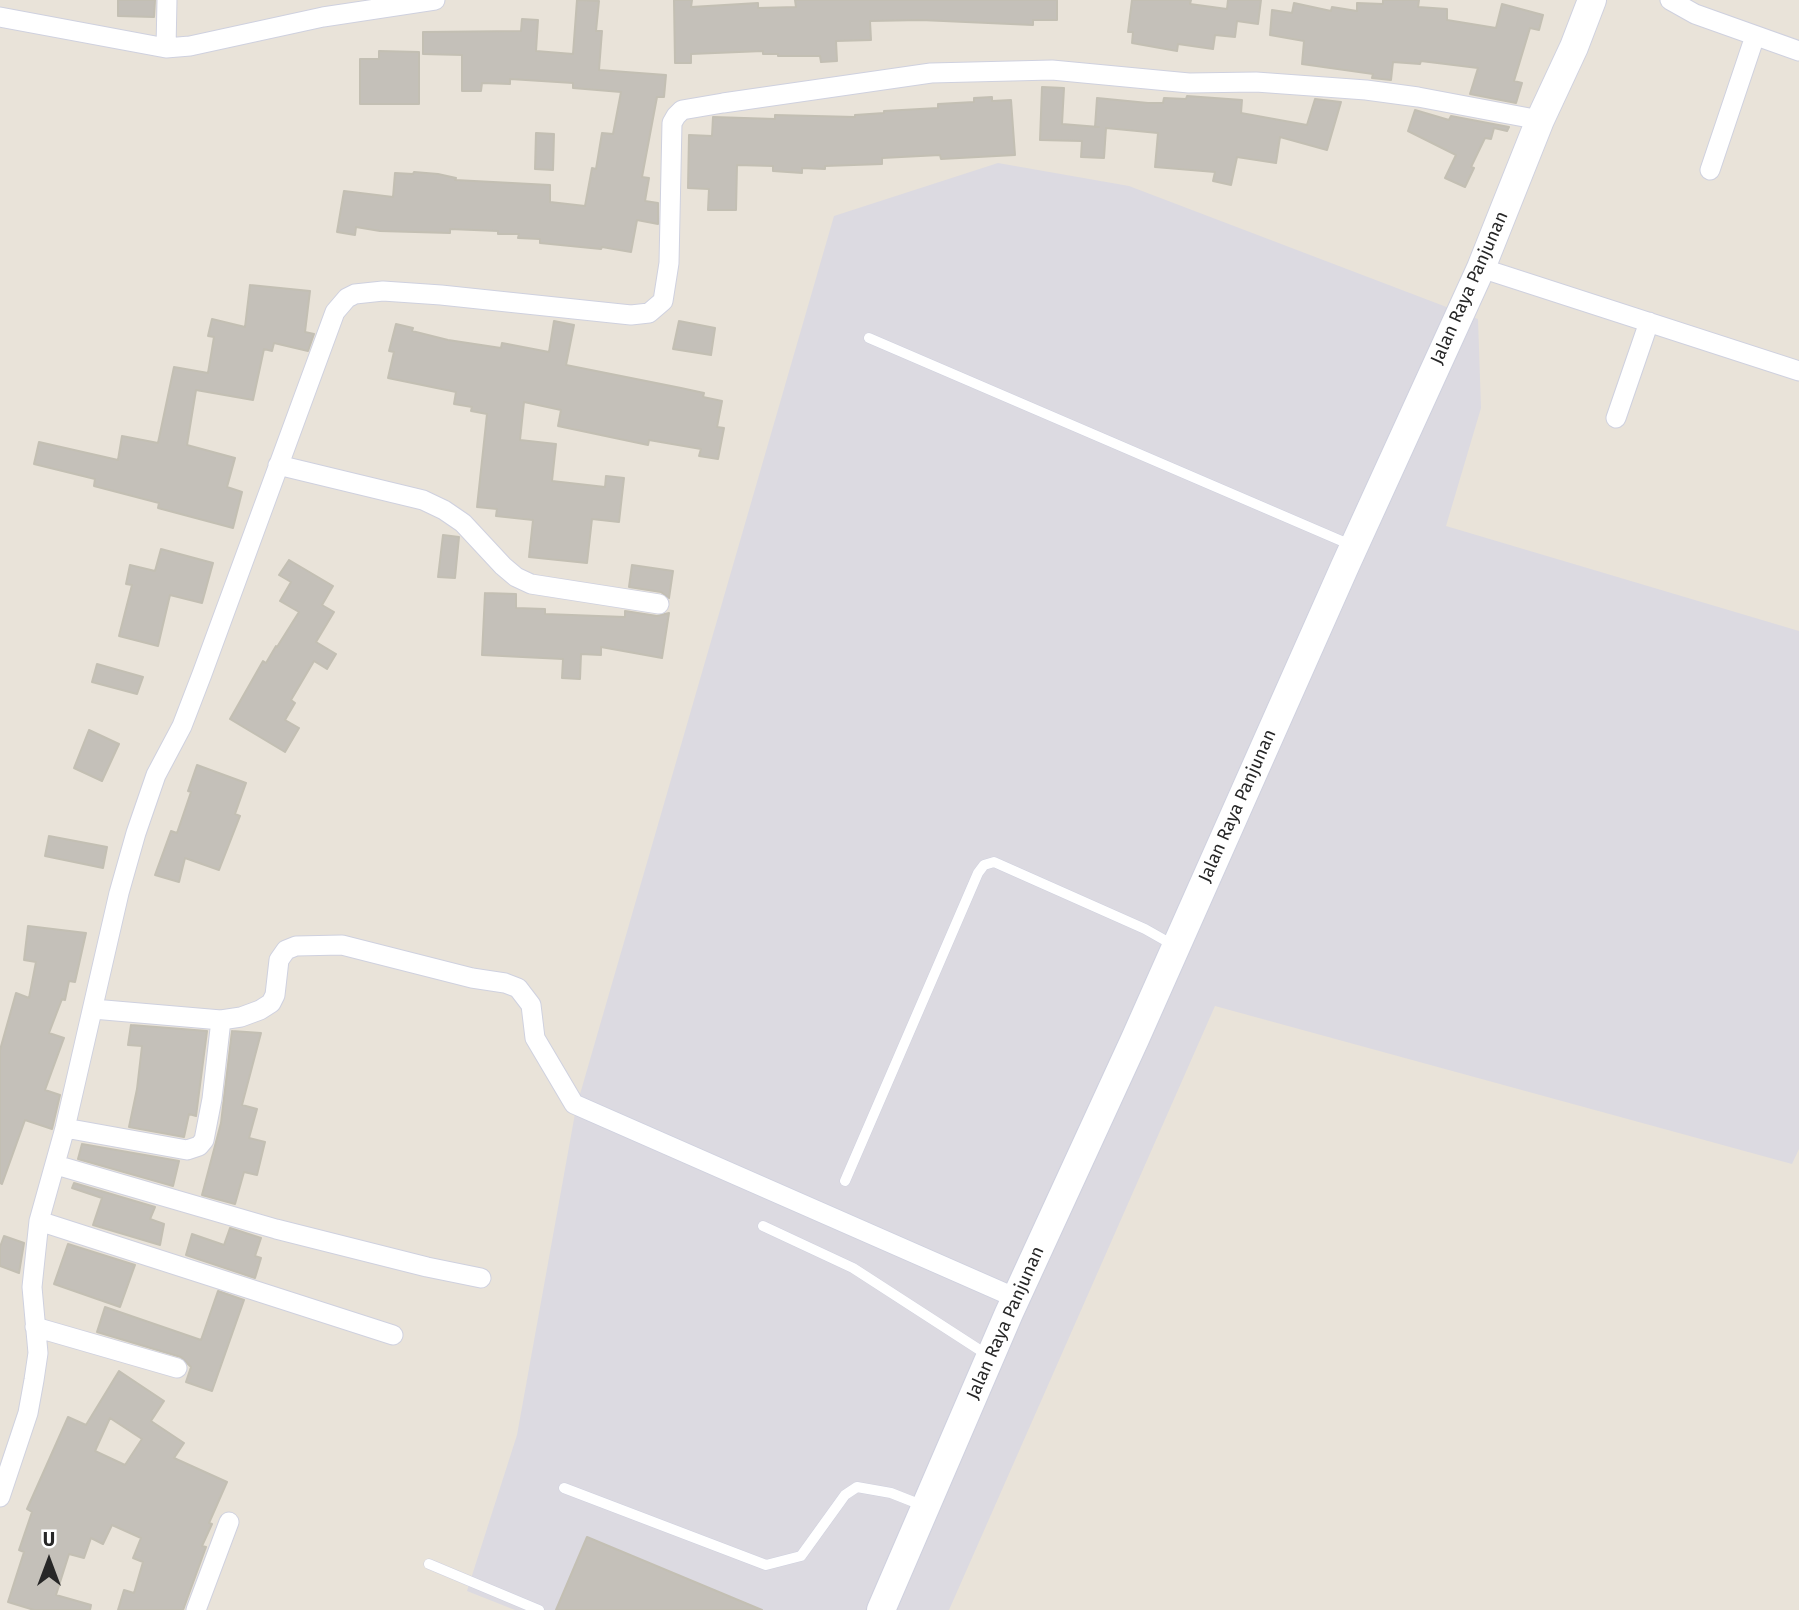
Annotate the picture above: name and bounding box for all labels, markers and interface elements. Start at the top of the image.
street label: Jalan Raya Panjunan [1427,208,1513,368]
street label: Jalan Raya Panjunan [1195,726,1281,886]
street label: Jalan Raya Panjunan [963,1243,1049,1403]
north arrow [14,1526,84,1596]
text: U [43,1528,55,1551]

